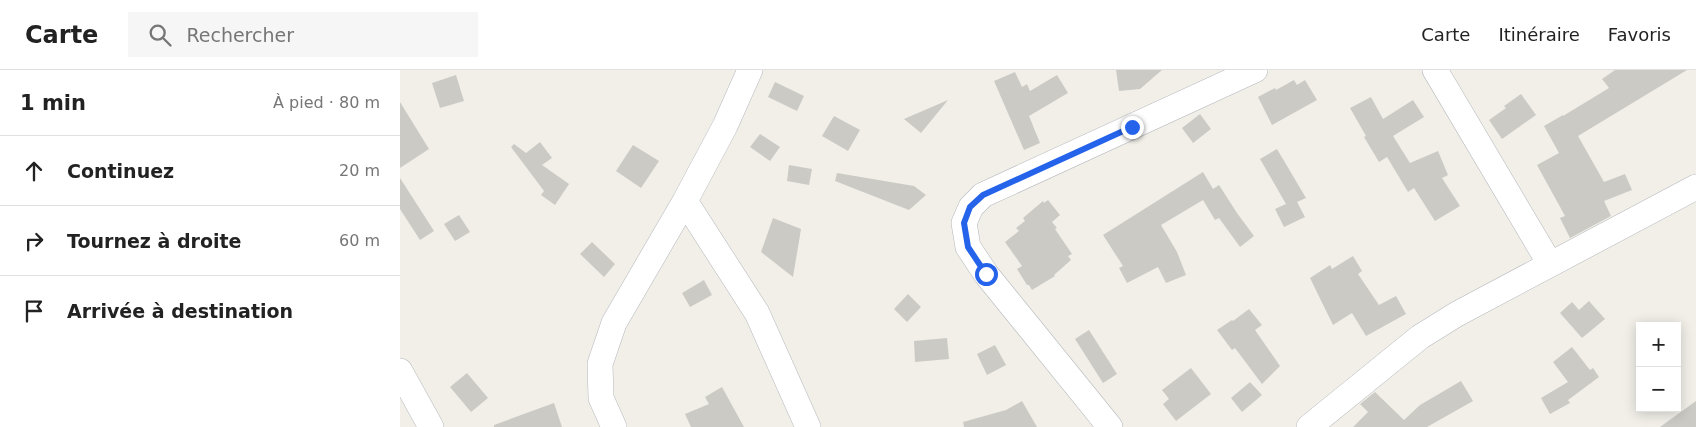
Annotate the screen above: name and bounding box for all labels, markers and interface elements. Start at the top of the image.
search box [128,12,478,57]
text: Carte [25,21,98,49]
icon: search [146,21,174,49]
text: Rechercher [186,24,294,46]
text: Carte [1421,24,1470,45]
text: Itinéraire [1498,24,1580,45]
text: Favoris [1608,24,1671,45]
text: 1 min [20,91,86,115]
text: À pied · 80 m [273,93,380,112]
route end [1121,116,1144,139]
icon: ahead [20,157,48,185]
text: Continuez [67,160,174,182]
text: 20 m [339,161,380,180]
icon: right [20,227,48,255]
text: Tournez à droite [67,230,241,252]
text: 60 m [339,231,380,250]
route start [975,263,998,286]
icon: arrive [20,297,48,325]
text: Arrivée à destination [67,300,293,322]
map controls [1636,322,1681,412]
button: + [1636,322,1681,367]
button: − [1636,367,1681,412]

